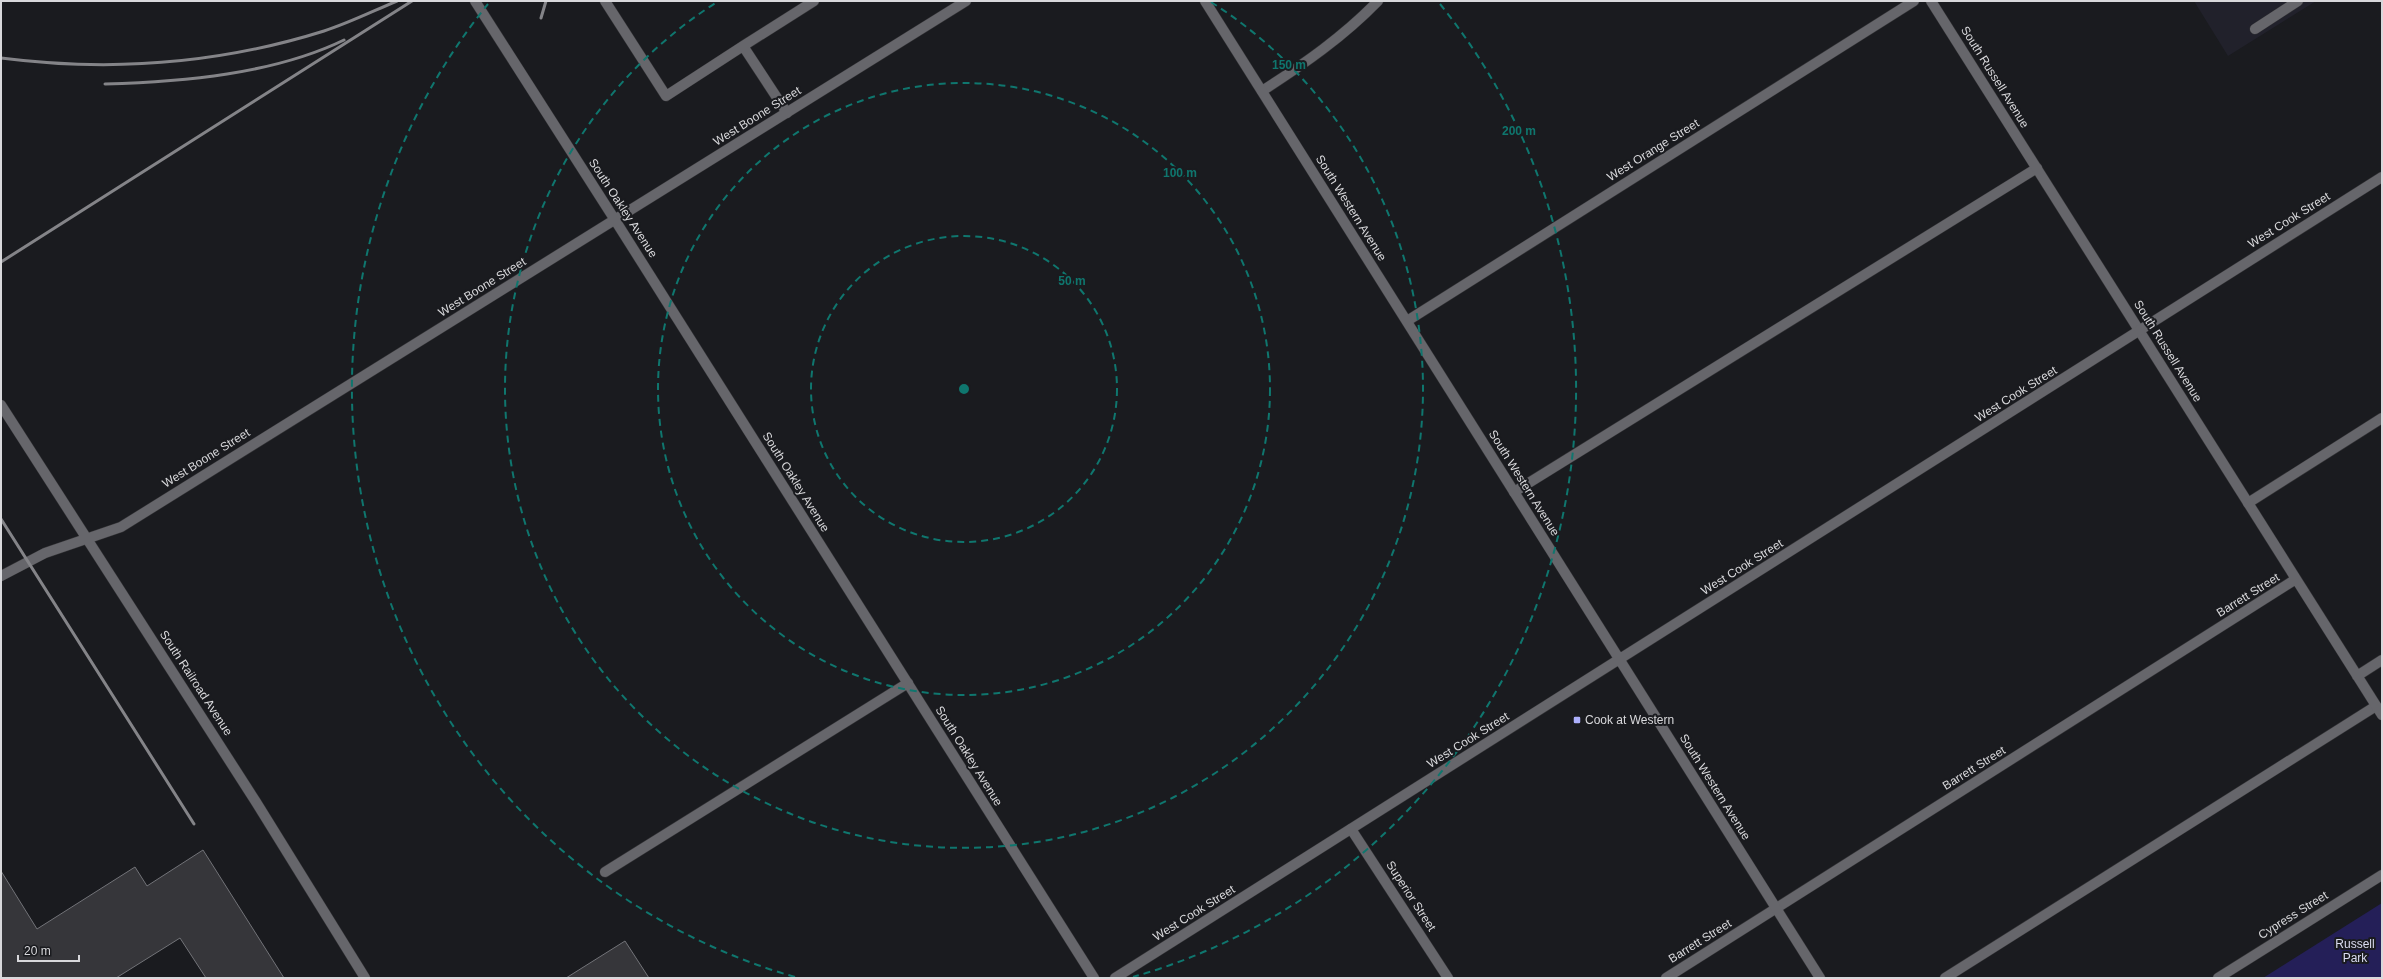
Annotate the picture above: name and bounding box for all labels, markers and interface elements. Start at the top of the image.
street label: South Russell Avenue [1958,24,2032,131]
text: 150 m [1272,58,1306,72]
street label: West Boone Street [711,83,804,149]
street label: West Orange Street [1604,116,1702,184]
text: 200 m [1502,124,1536,138]
street label: South Western Avenue [1313,152,1390,264]
street label: South Oakley Avenue [586,156,660,260]
text: 100 m [1163,166,1197,180]
street label: West Cook Street [2246,189,2333,251]
street label: West Boone Street [436,254,529,320]
text: 50 m [1058,274,1086,288]
street label: South Russell Avenue [2131,298,2205,405]
street label: West Cook Street [1973,363,2060,425]
centre of rings [957,382,971,396]
street label: West Boone Street [160,425,253,491]
street label: South Western Avenue [1486,427,1563,539]
street label: South Oakley Avenue [760,429,833,535]
street label: West Cook Street [1699,536,1786,598]
street label: Barrett Street [2214,570,2283,620]
street label: South Railroad Avenue [157,628,235,738]
street label: South Oakley Avenue [933,703,1006,809]
street label: West Cook Street [1425,709,1512,771]
place label: Cook at Western [1585,713,1674,727]
marker: Cook at Western [1572,715,1582,725]
street label: South Western Avenue [1677,731,1754,843]
street label: Barrett Street [1940,743,2009,793]
street label: Superior Street [1383,858,1439,934]
street label: West Cook Street [1151,882,1238,944]
street label: Cypress Street [2256,888,2331,942]
street label: Barrett Street [1666,916,1735,966]
scale bar [18,937,79,963]
park label: Russell Park [2335,937,2375,965]
text: 20 m [24,944,51,958]

